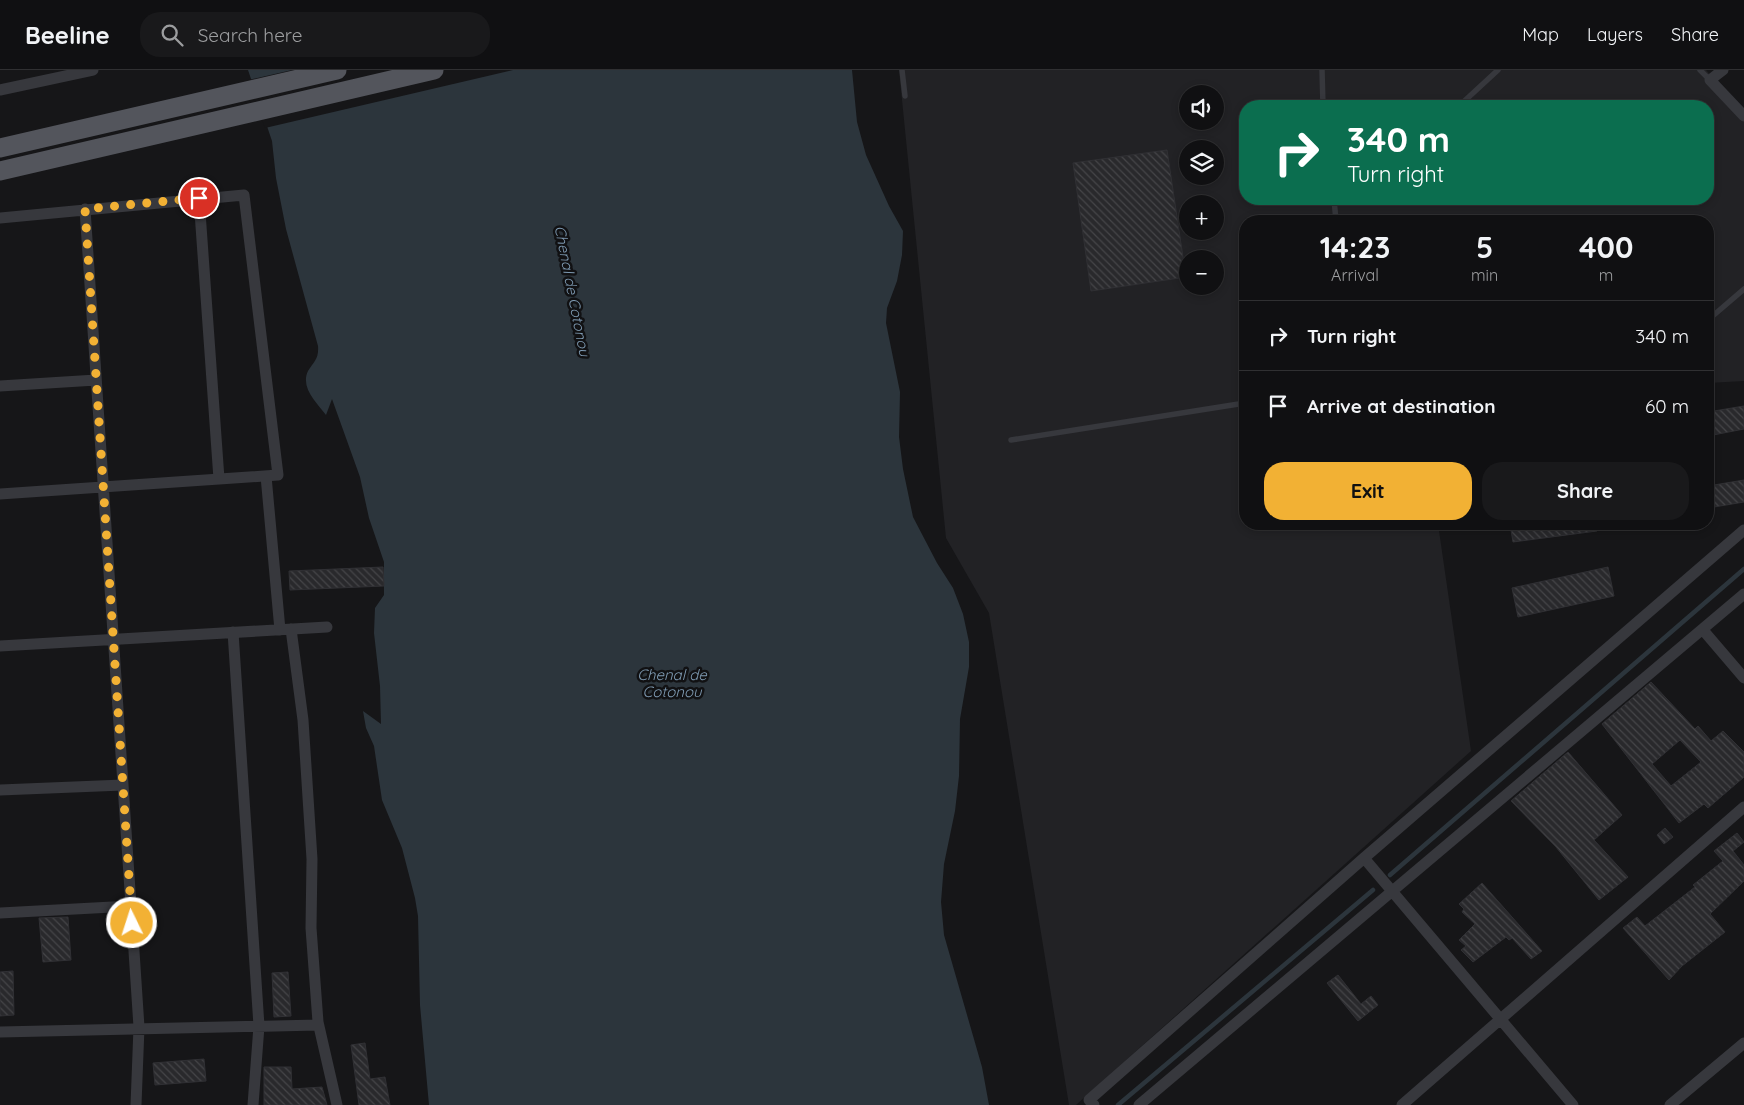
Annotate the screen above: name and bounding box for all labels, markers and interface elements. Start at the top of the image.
search box [140,12,490,57]
text: Beeline [25,20,110,50]
icon: search [158,21,186,49]
text: Search here [198,23,303,47]
text: Map [1522,23,1559,46]
text: Layers [1587,23,1643,46]
text: Share [1671,23,1719,46]
map controls [1179,85,1224,295]
button: sound [1179,85,1224,130]
text: 340 m [1347,117,1450,161]
icon: right [1264,120,1329,185]
button: layers [1179,140,1224,185]
text: Turn right [1347,160,1444,188]
pin [178,177,220,219]
icon: arrive [185,184,213,212]
button: + [1179,195,1224,240]
water label: Chenal de Cotonou [550,224,595,359]
text: 14:23 [1320,228,1390,266]
text: 5 [1476,228,1493,266]
text: 400 [1579,228,1633,266]
button: − [1179,250,1224,295]
text: Arrival [1331,265,1379,285]
text: min [1471,265,1498,285]
text: m [1599,265,1613,285]
icon: right [1264,322,1292,350]
text: Turn right [1307,324,1396,348]
text: 340 m [1635,324,1689,348]
icon: arrive [1264,392,1292,420]
text: Arrive at destination [1307,394,1496,418]
text: 60 m [1645,394,1689,418]
button: Exit [1264,462,1472,520]
button: Share [1482,462,1689,520]
water label: Chenal de Cotonou [637,665,707,701]
position arrow [105,896,157,948]

